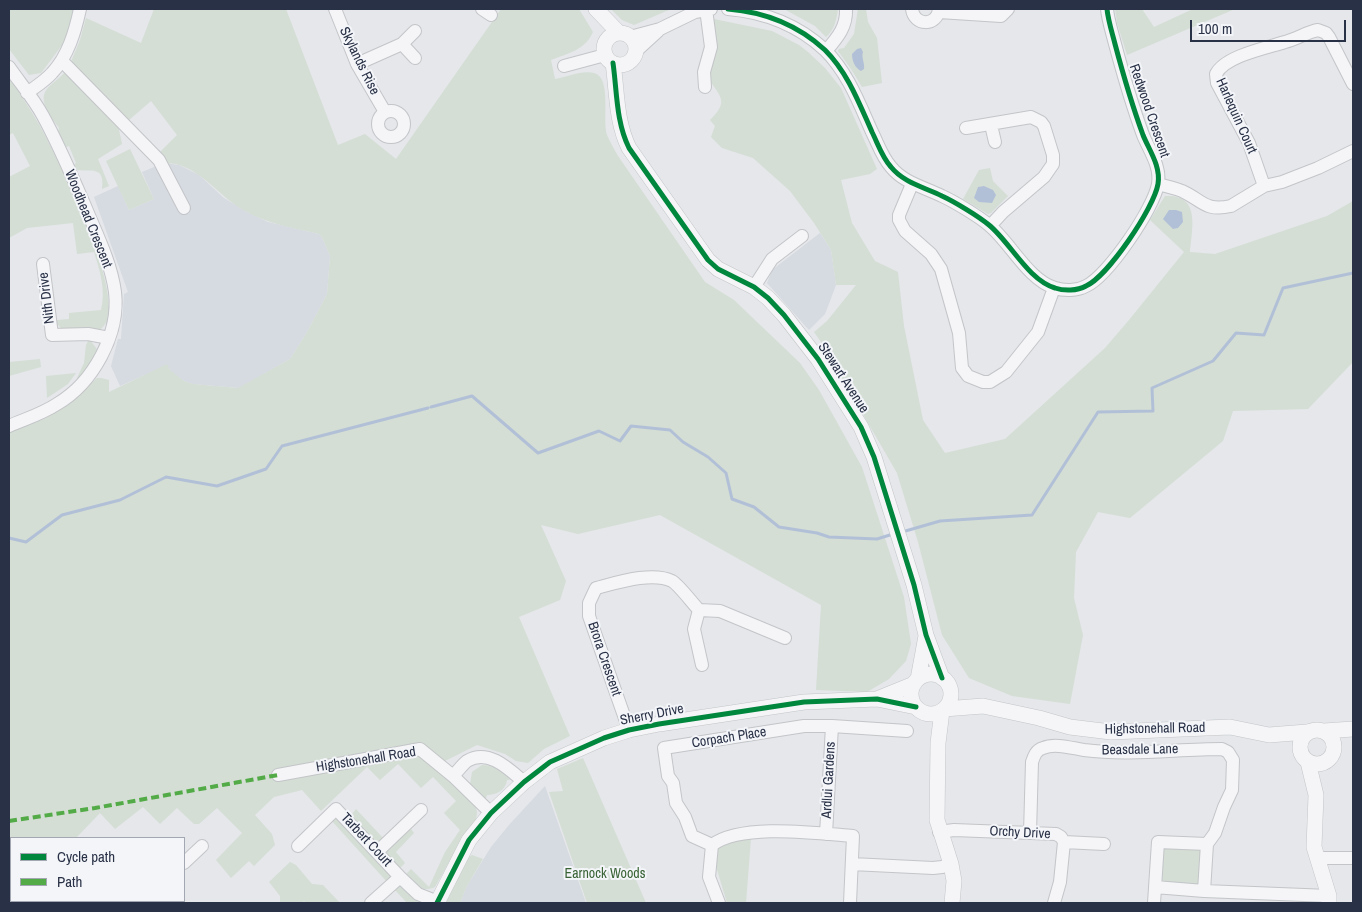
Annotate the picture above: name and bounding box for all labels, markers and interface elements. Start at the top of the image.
scale bar [1192,10,1348,42]
text: 100 m [1198,18,1232,39]
street label: Skylands Rise [335,24,383,98]
street label: Redwood Crescent [1125,62,1173,160]
street label: Harlequin Court [1212,76,1260,156]
street label: Woodhead Crescent [61,167,115,271]
street label: Nith Drive [36,271,58,325]
street label: Stewart Avenue [814,340,872,416]
street label: Brora Crescent [583,620,625,698]
street label: Sherry Drive [619,701,685,729]
street label: Highstonehall Road [1104,720,1206,738]
street label: Corpach Place [691,724,767,752]
street label: Ardlui Gardens [819,741,839,819]
street label: Beasdale Lane [1102,741,1178,759]
street label: Highstonehall Road [315,744,417,776]
street label: Tarbert Court [337,810,395,870]
street label: Orchy Drive [989,823,1051,843]
legend [10,837,185,902]
text: Cycle path [57,846,115,867]
park label: Earnock Woods [565,866,645,882]
text: Path [57,871,82,892]

